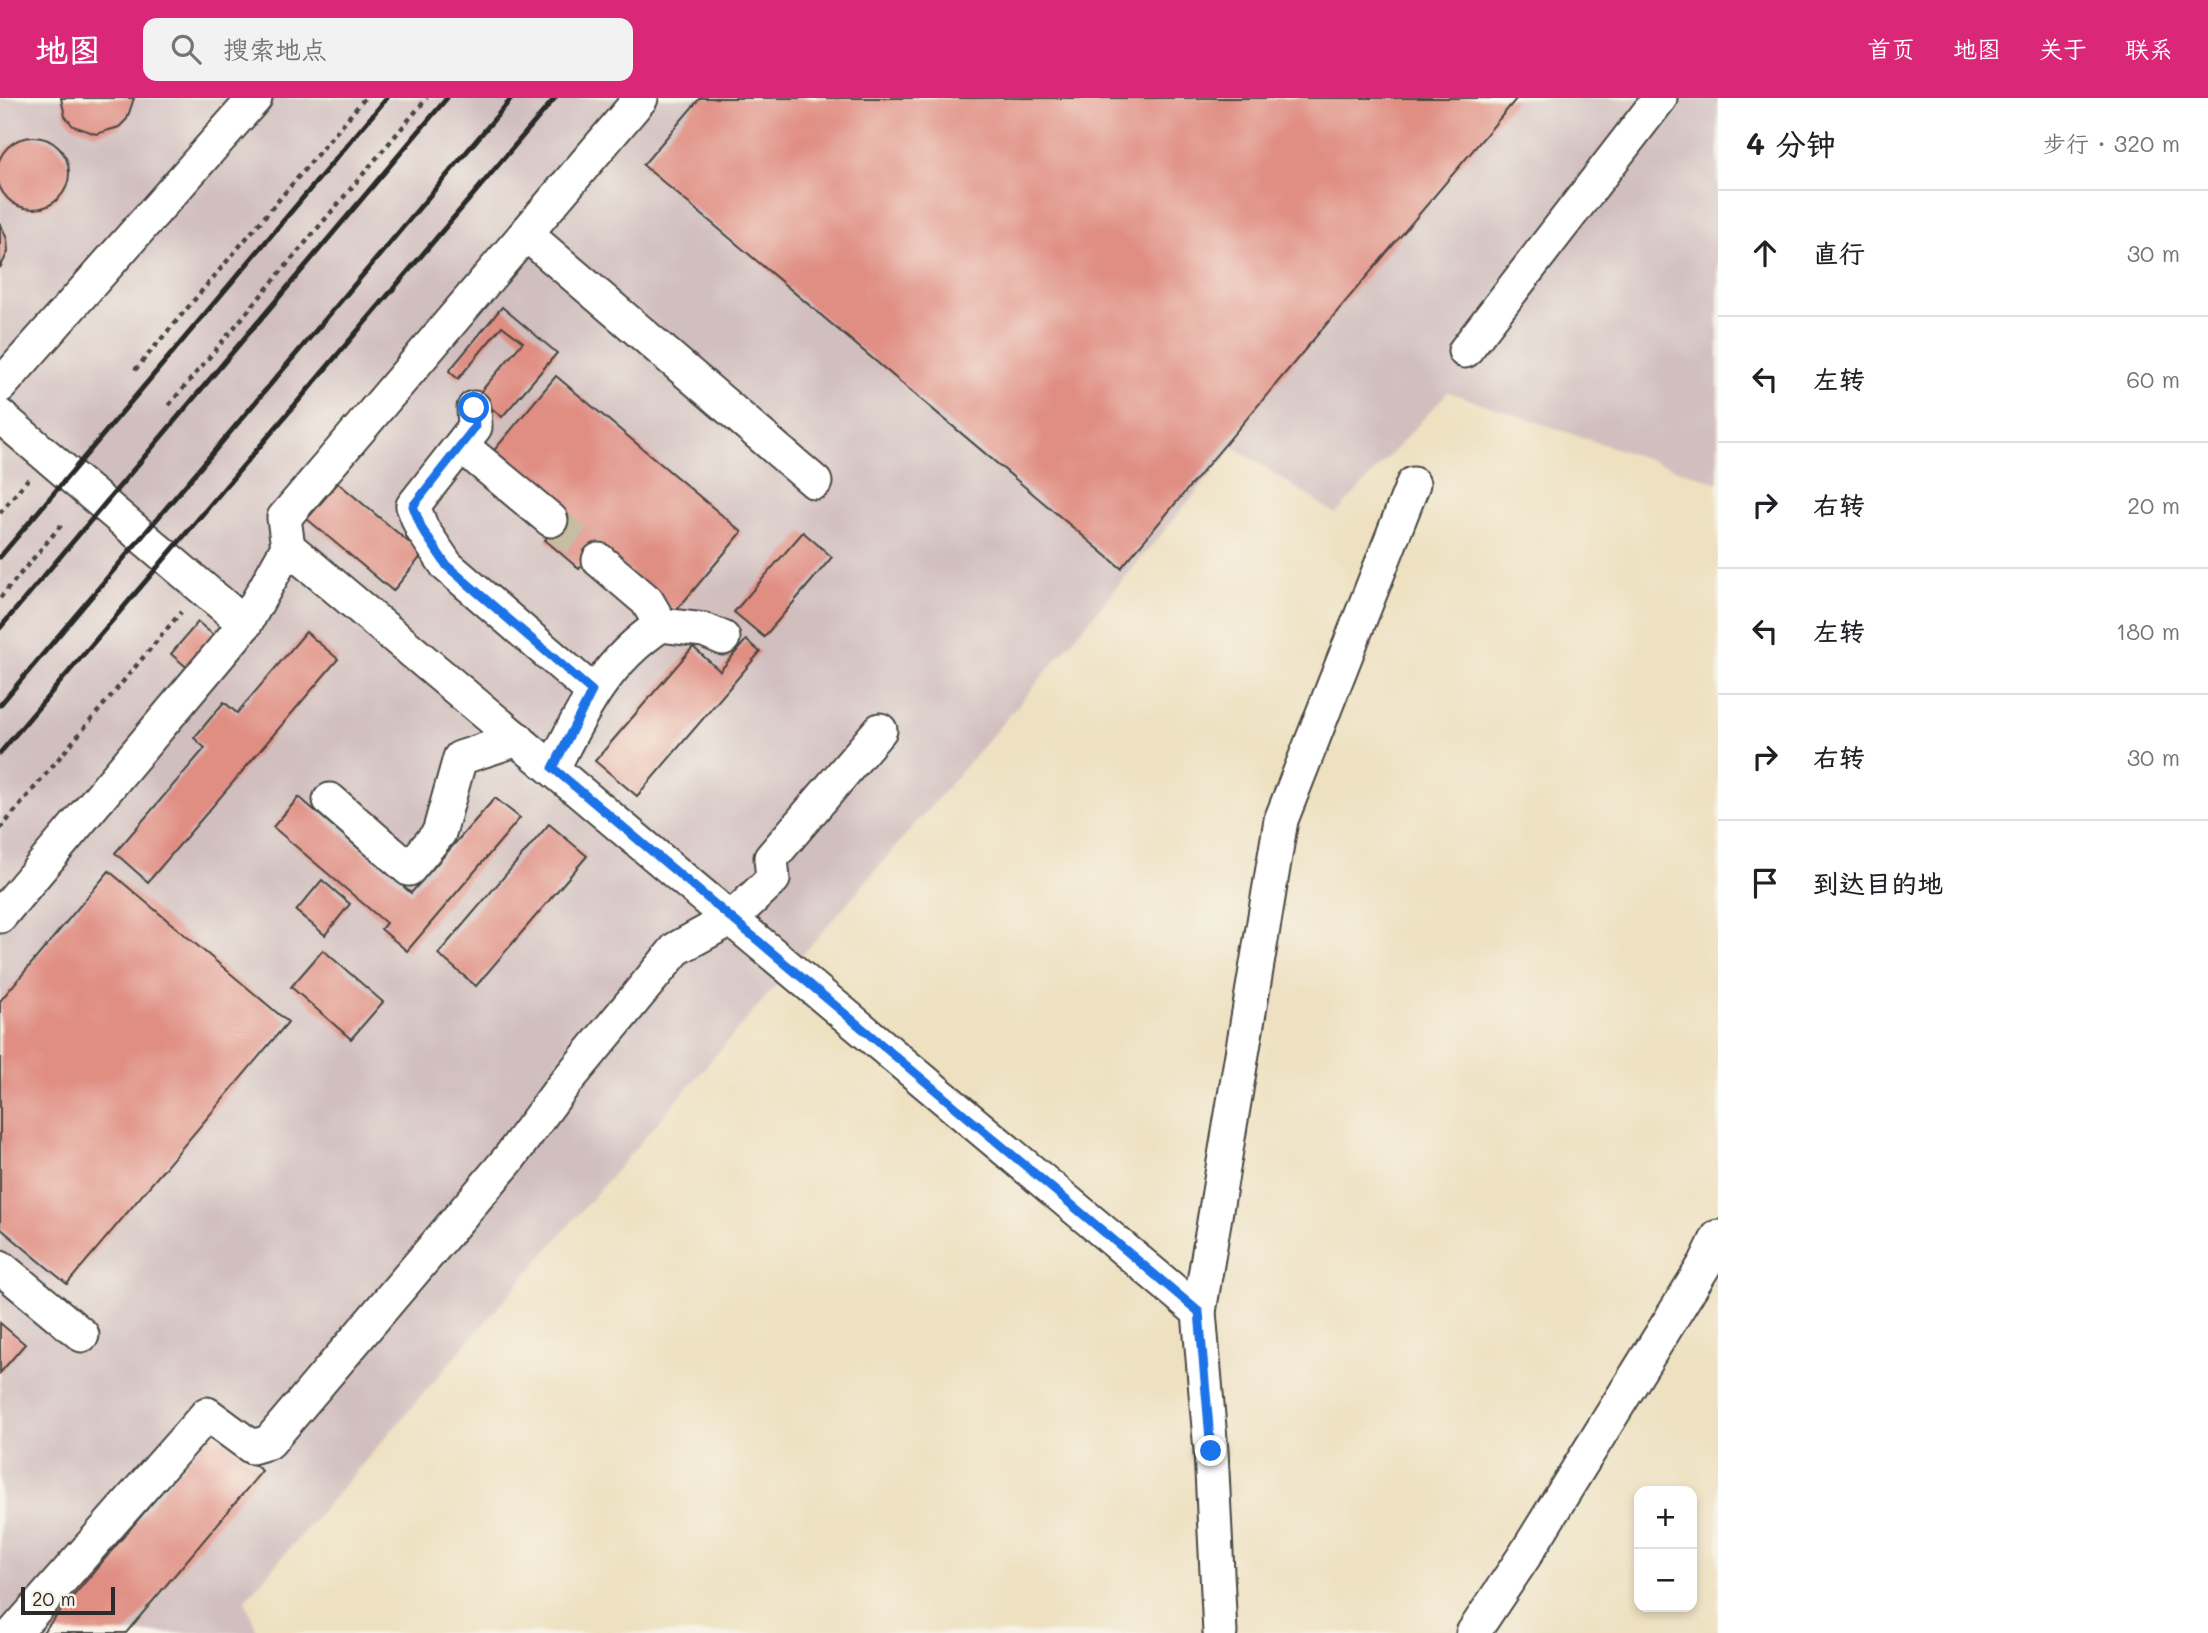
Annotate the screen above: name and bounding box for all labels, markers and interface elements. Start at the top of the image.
search box [143,18,633,81]
text: 地图 [35,27,101,70]
icon: search [167,30,205,68]
text: 搜索地点 [223,32,327,66]
text: 首页 [1867,33,1915,64]
text: 地图 [1953,33,2001,64]
text: 关于 [2039,33,2087,64]
text: 联系 [2125,33,2173,64]
text: 4 分钟 [1746,123,1836,163]
text: 步行 · 320 m [2043,128,2180,158]
icon: ahead [1746,234,1784,272]
text: 直行 [1813,236,1865,270]
text: 30 m [2127,238,2180,268]
icon: left [1746,360,1784,398]
text: 左转 [1813,362,1865,396]
text: 60 m [2126,364,2180,394]
route start [458,392,489,423]
icon: right [1746,486,1784,524]
text: 右转 [1813,488,1865,522]
text: 20 m [2127,490,2180,520]
icon: left [1746,612,1784,650]
text: 左转 [1813,614,1865,648]
text: 180 m [2116,616,2180,646]
icon: right [1746,738,1784,776]
text: 右转 [1813,740,1865,774]
text: 30 m [2127,742,2180,772]
icon: arrive [1746,864,1784,902]
text: 到达目的地 [1813,866,1943,900]
route end [1195,1435,1226,1466]
map controls [1634,1486,1697,1612]
button: + [1634,1486,1697,1549]
button: − [1634,1549,1697,1612]
scale bar [21,1584,116,1616]
text: 20 m [32,1586,76,1611]

